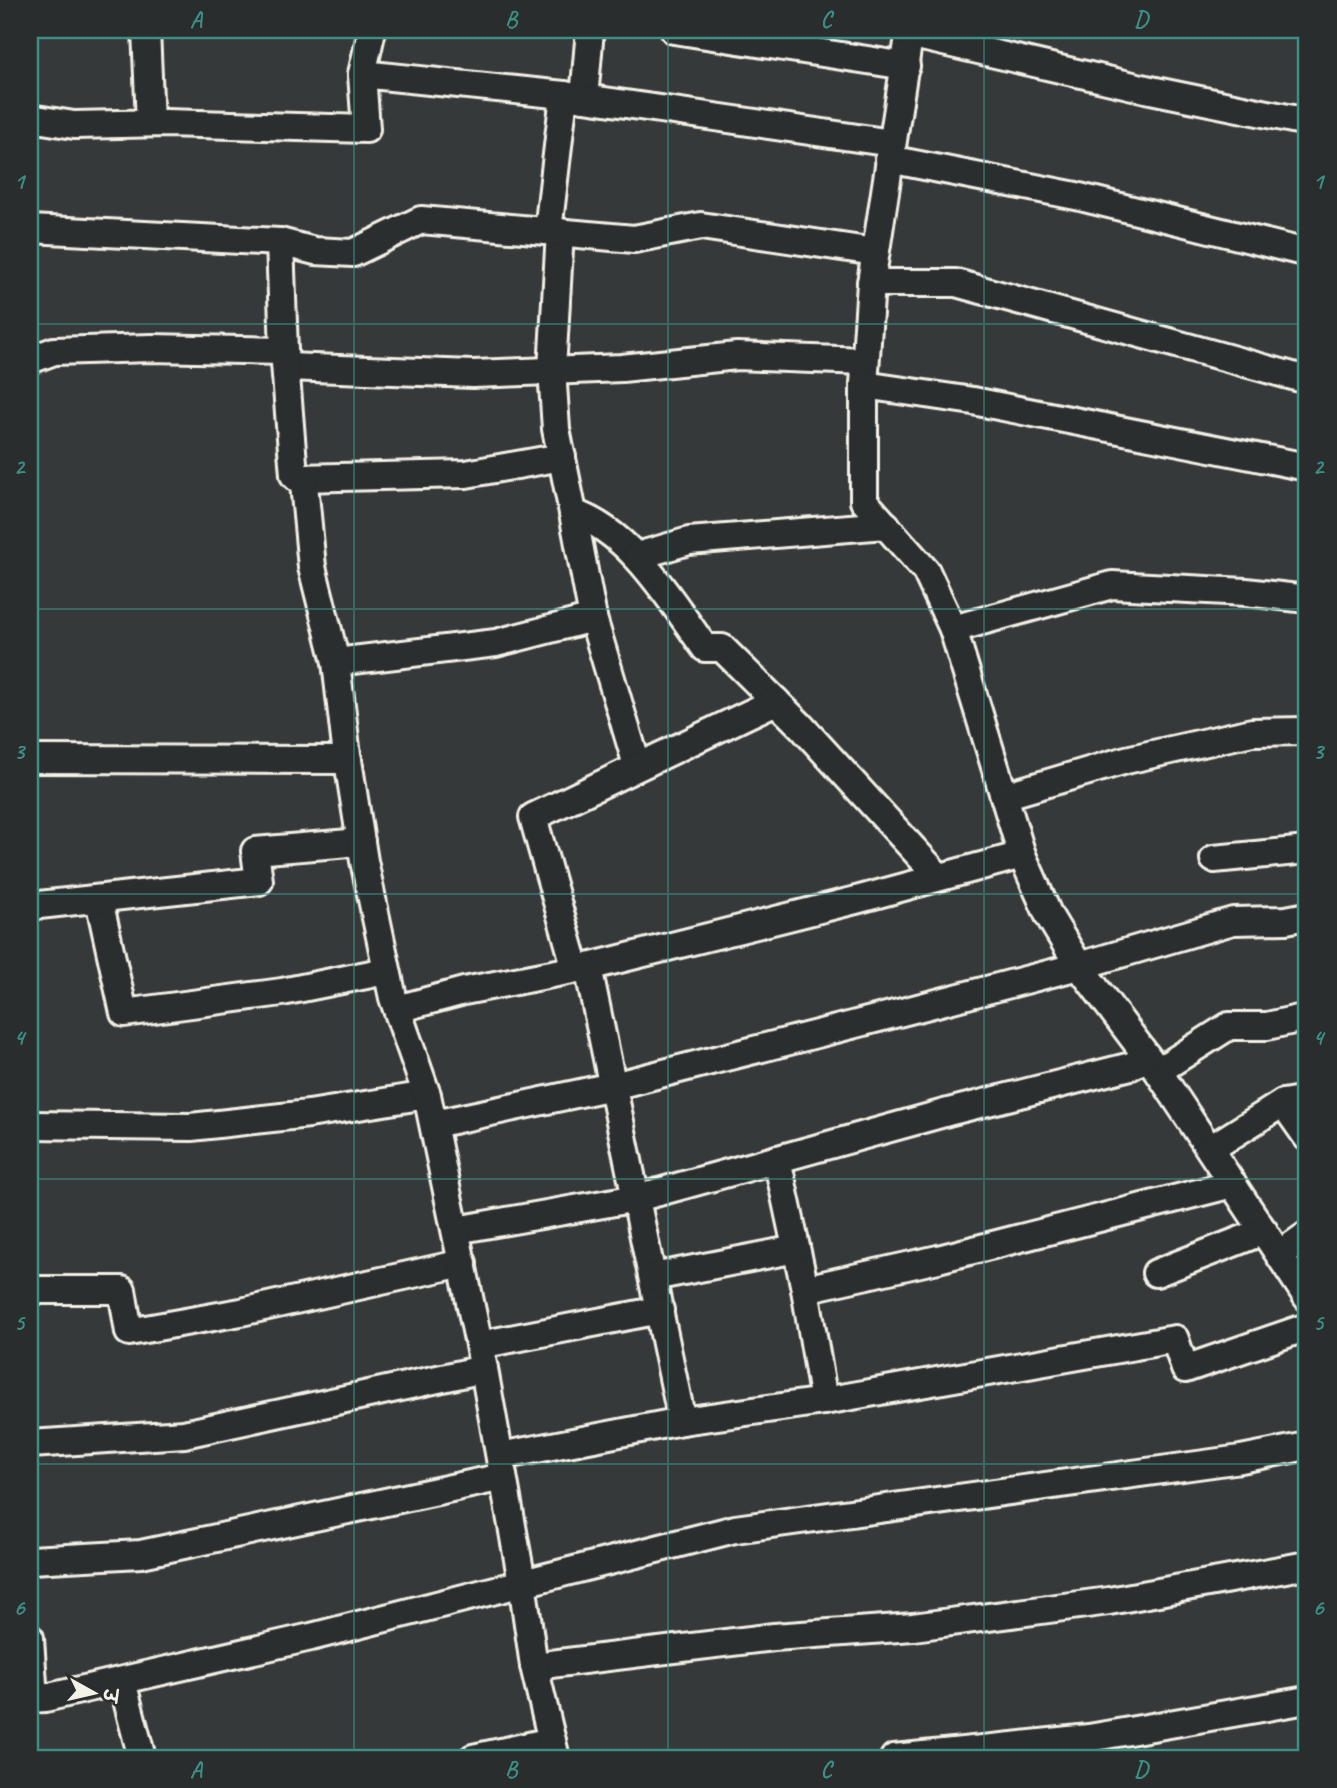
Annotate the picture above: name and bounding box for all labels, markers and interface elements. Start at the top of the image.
text: A [190,5,204,34]
text: B [505,5,519,34]
text: C [821,5,835,34]
text: D [1134,5,1150,34]
text: 1 [14,167,27,196]
text: 1 [1313,167,1326,196]
text: 2 [14,452,27,481]
text: 2 [1313,452,1326,481]
text: 3 [14,737,27,766]
text: 3 [1313,737,1326,766]
text: 4 [14,1023,27,1052]
text: 4 [1313,1023,1326,1052]
text: 5 [14,1308,26,1337]
text: 5 [1313,1308,1325,1337]
text: 6 [14,1593,27,1622]
text: 6 [1313,1593,1326,1622]
north arrow [60,1658,130,1728]
text: उ [97,1685,123,1705]
text: A [190,1755,204,1784]
text: B [505,1755,519,1784]
text: C [821,1755,835,1784]
text: D [1134,1755,1150,1784]

